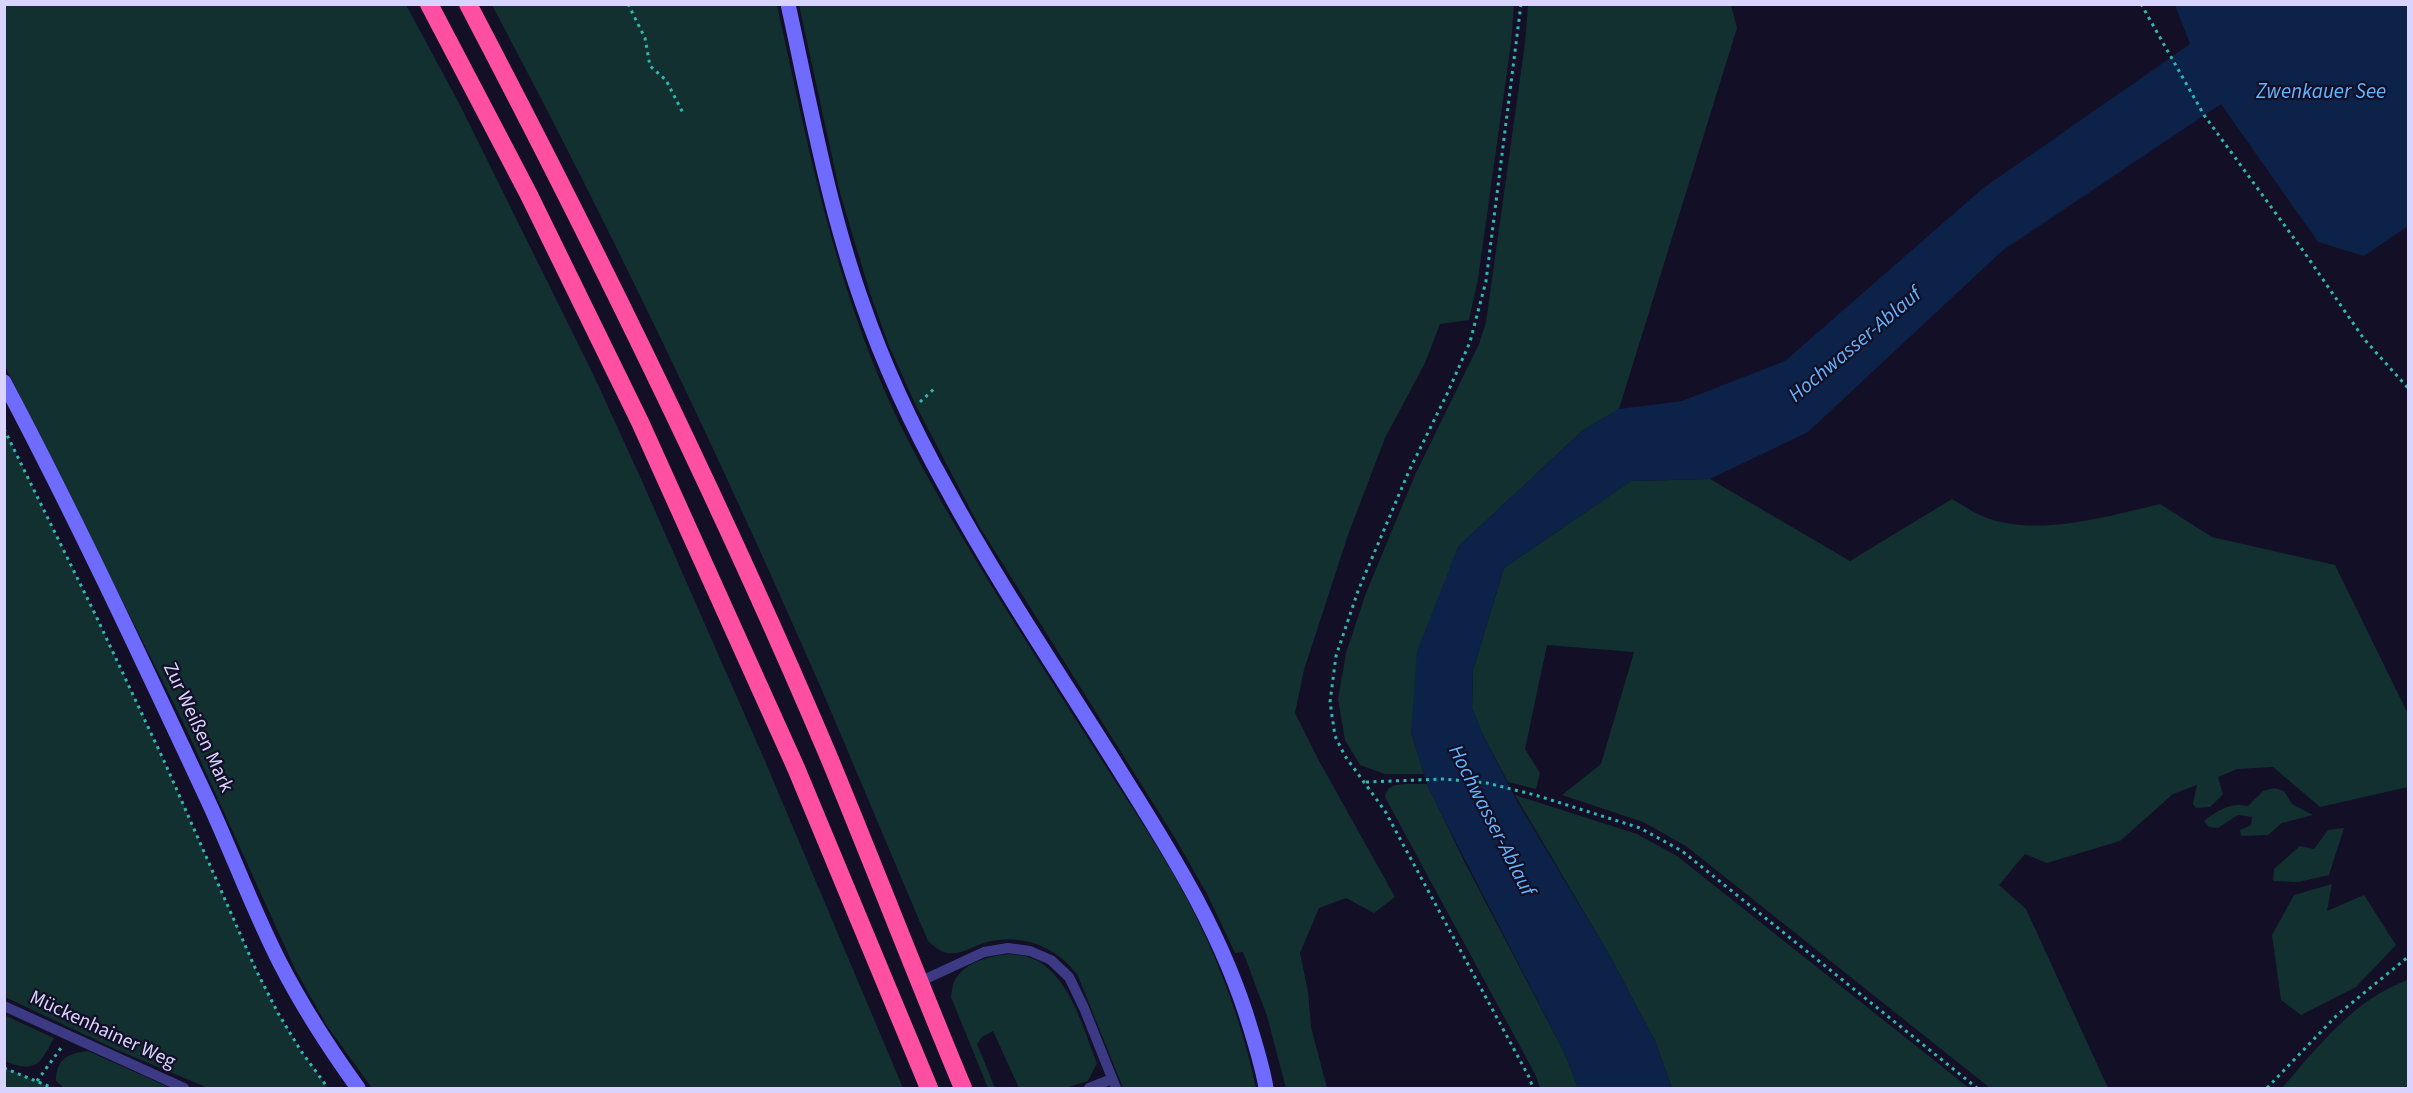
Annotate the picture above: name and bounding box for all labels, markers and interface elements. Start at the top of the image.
water label: Zwenkauer See [2256,80,2386,106]
water label: Hochwasser-Ablauf [1785,283,1927,409]
street label: Zur Weißen Mark [156,659,238,797]
water label: Hochwasser-Ablauf [1441,742,1539,900]
street label: Mückenhainer Weg [25,987,179,1075]

